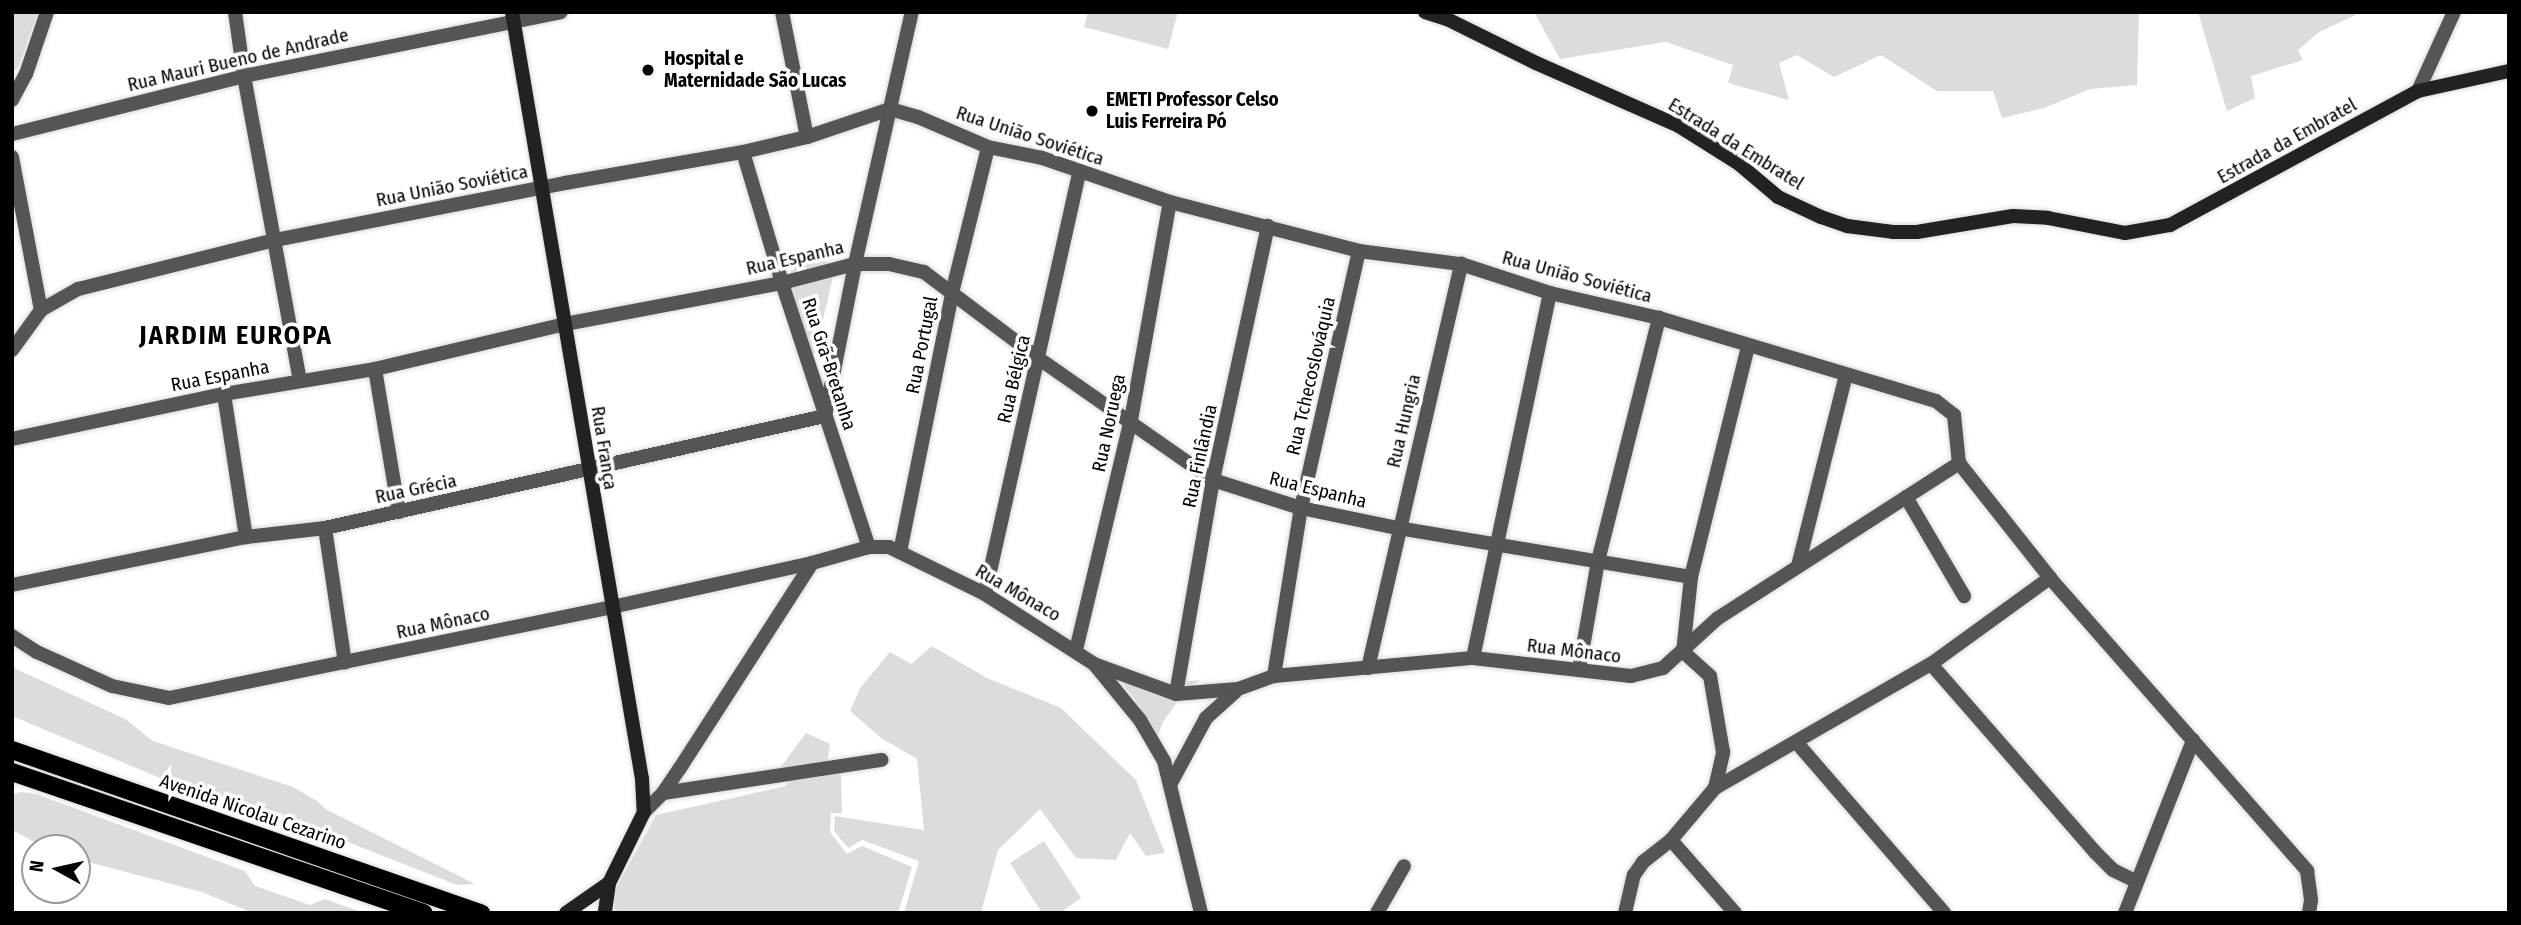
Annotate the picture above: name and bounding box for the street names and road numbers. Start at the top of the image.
street label: Rua Mauri Bueno de Andrade [125,23,351,97]
street label: Estrada da Embratel [1664,93,1808,195]
street label: Estrada da Embratel [2213,93,2361,189]
street label: Rua União Soviética [953,101,1107,171]
street label: Rua União Soviética [374,160,530,212]
street label: Rua Espanha [744,236,846,280]
street label: Rua União Soviética [1500,246,1654,308]
street label: Rua Portugal [901,294,943,396]
street label: Rua Grã-Bretanha [797,295,861,433]
street label: Rua Tchecoslováquia [1282,295,1340,457]
street label: Rua Bélgica [993,333,1035,425]
street label: Rua Espanha [169,355,271,397]
street label: Rua Noruega [1088,372,1130,474]
street label: Rua Hungria [1382,372,1426,470]
street label: Rua Finlândia [1178,402,1222,510]
street label: Rua França [586,405,622,491]
street label: Rua Espanha [1267,467,1369,513]
street label: Rua Grécia [373,469,459,509]
street label: Rua Mônaco [971,559,1065,627]
street label: Rua Mônaco [394,602,492,644]
street label: Rua Mônaco [1526,634,1622,668]
street label: Avenida Nicolau Cezarino [157,769,349,855]

